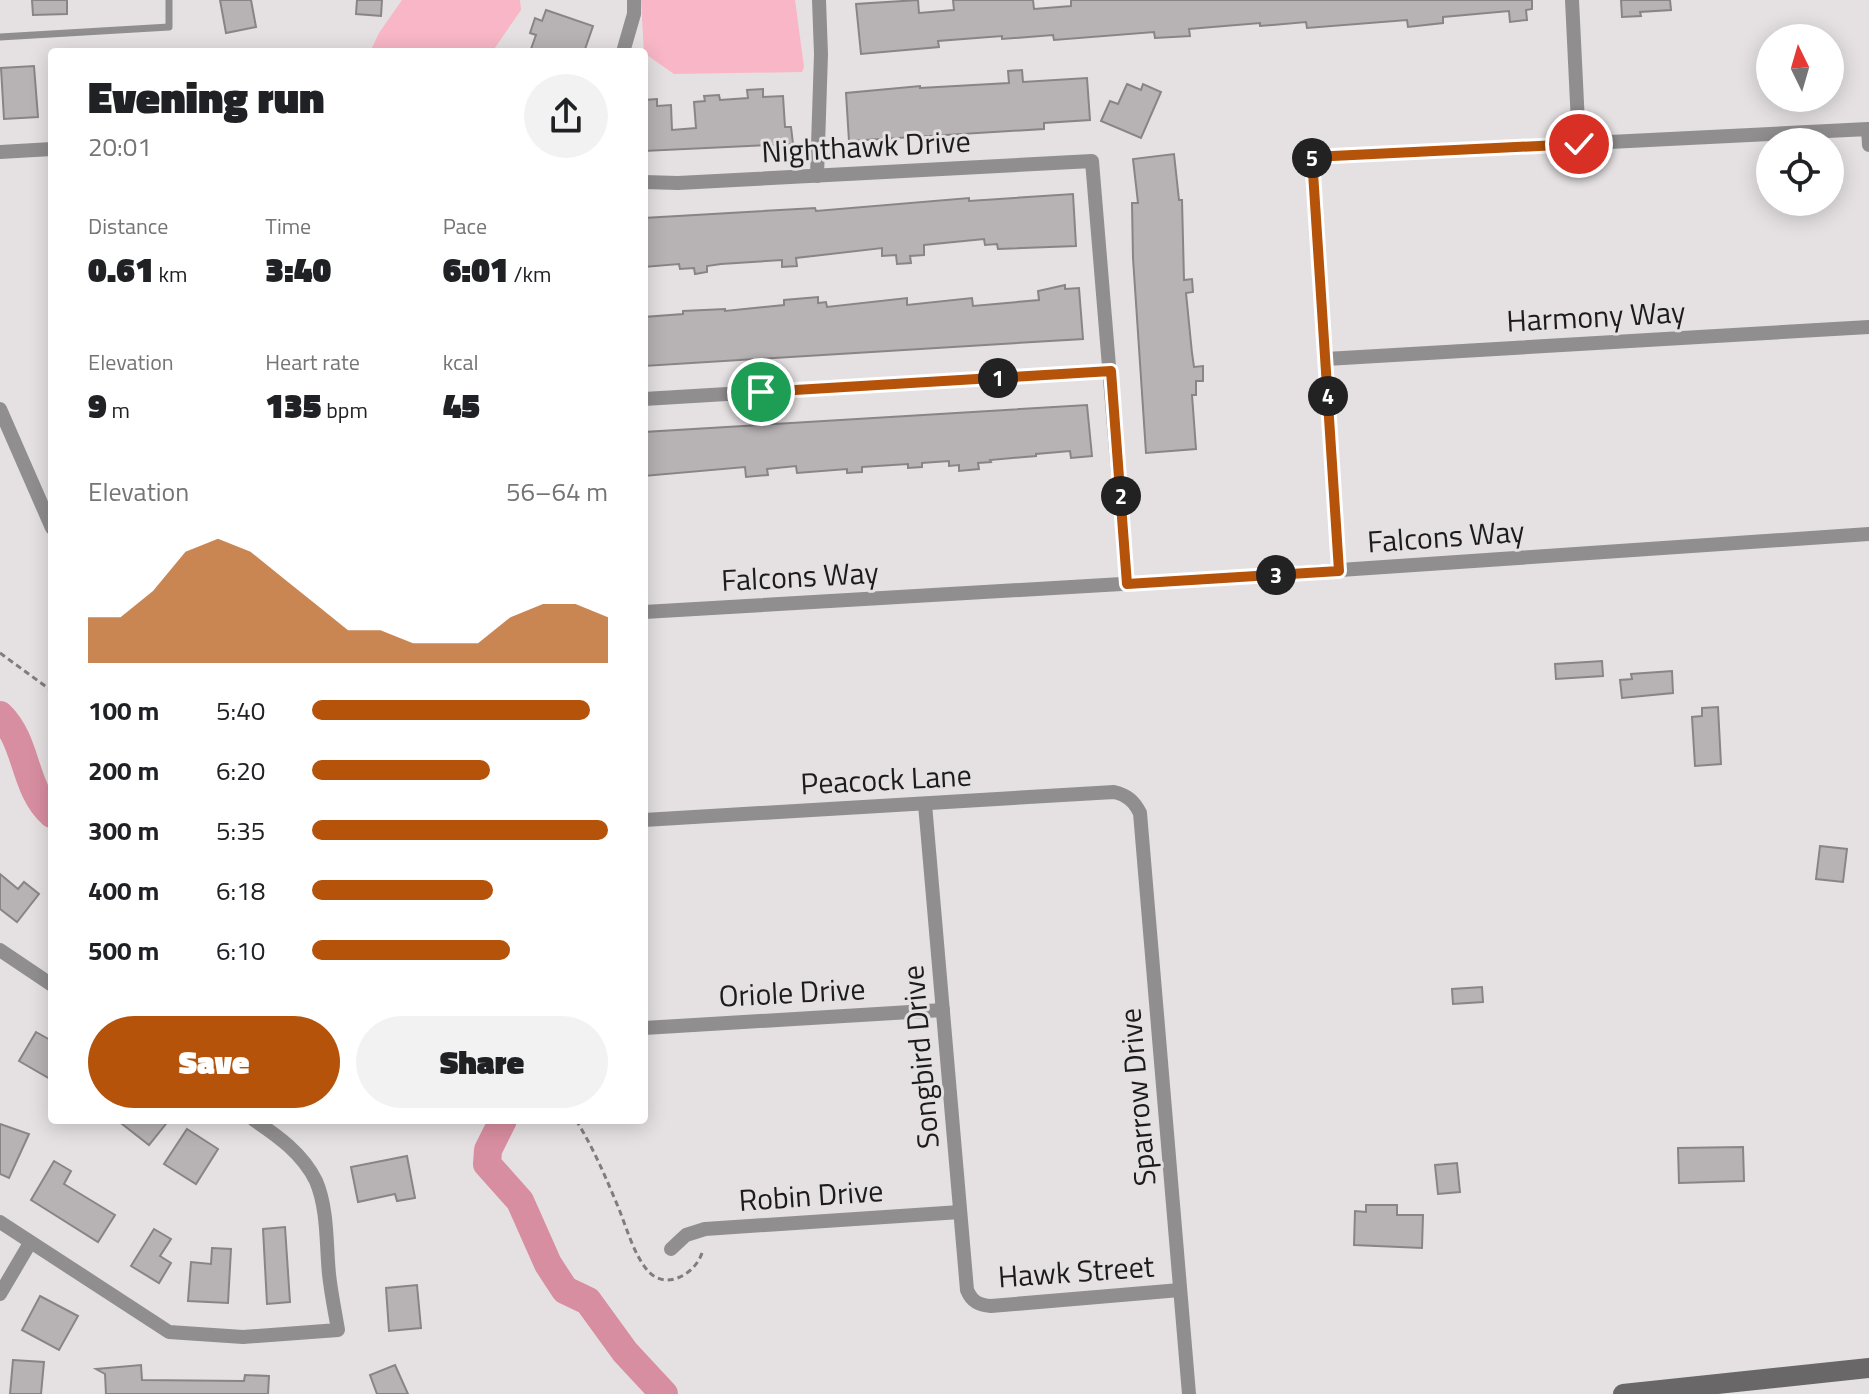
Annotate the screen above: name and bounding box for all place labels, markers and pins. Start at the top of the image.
pin [1545,110,1613,178]
pin: 5 [1292,138,1332,178]
pin [727,358,795,426]
pin: 1 [978,358,1018,398]
pin: 4 [1308,376,1348,416]
pin: 2 [1101,476,1141,516]
pin: 3 [1256,555,1296,595]

